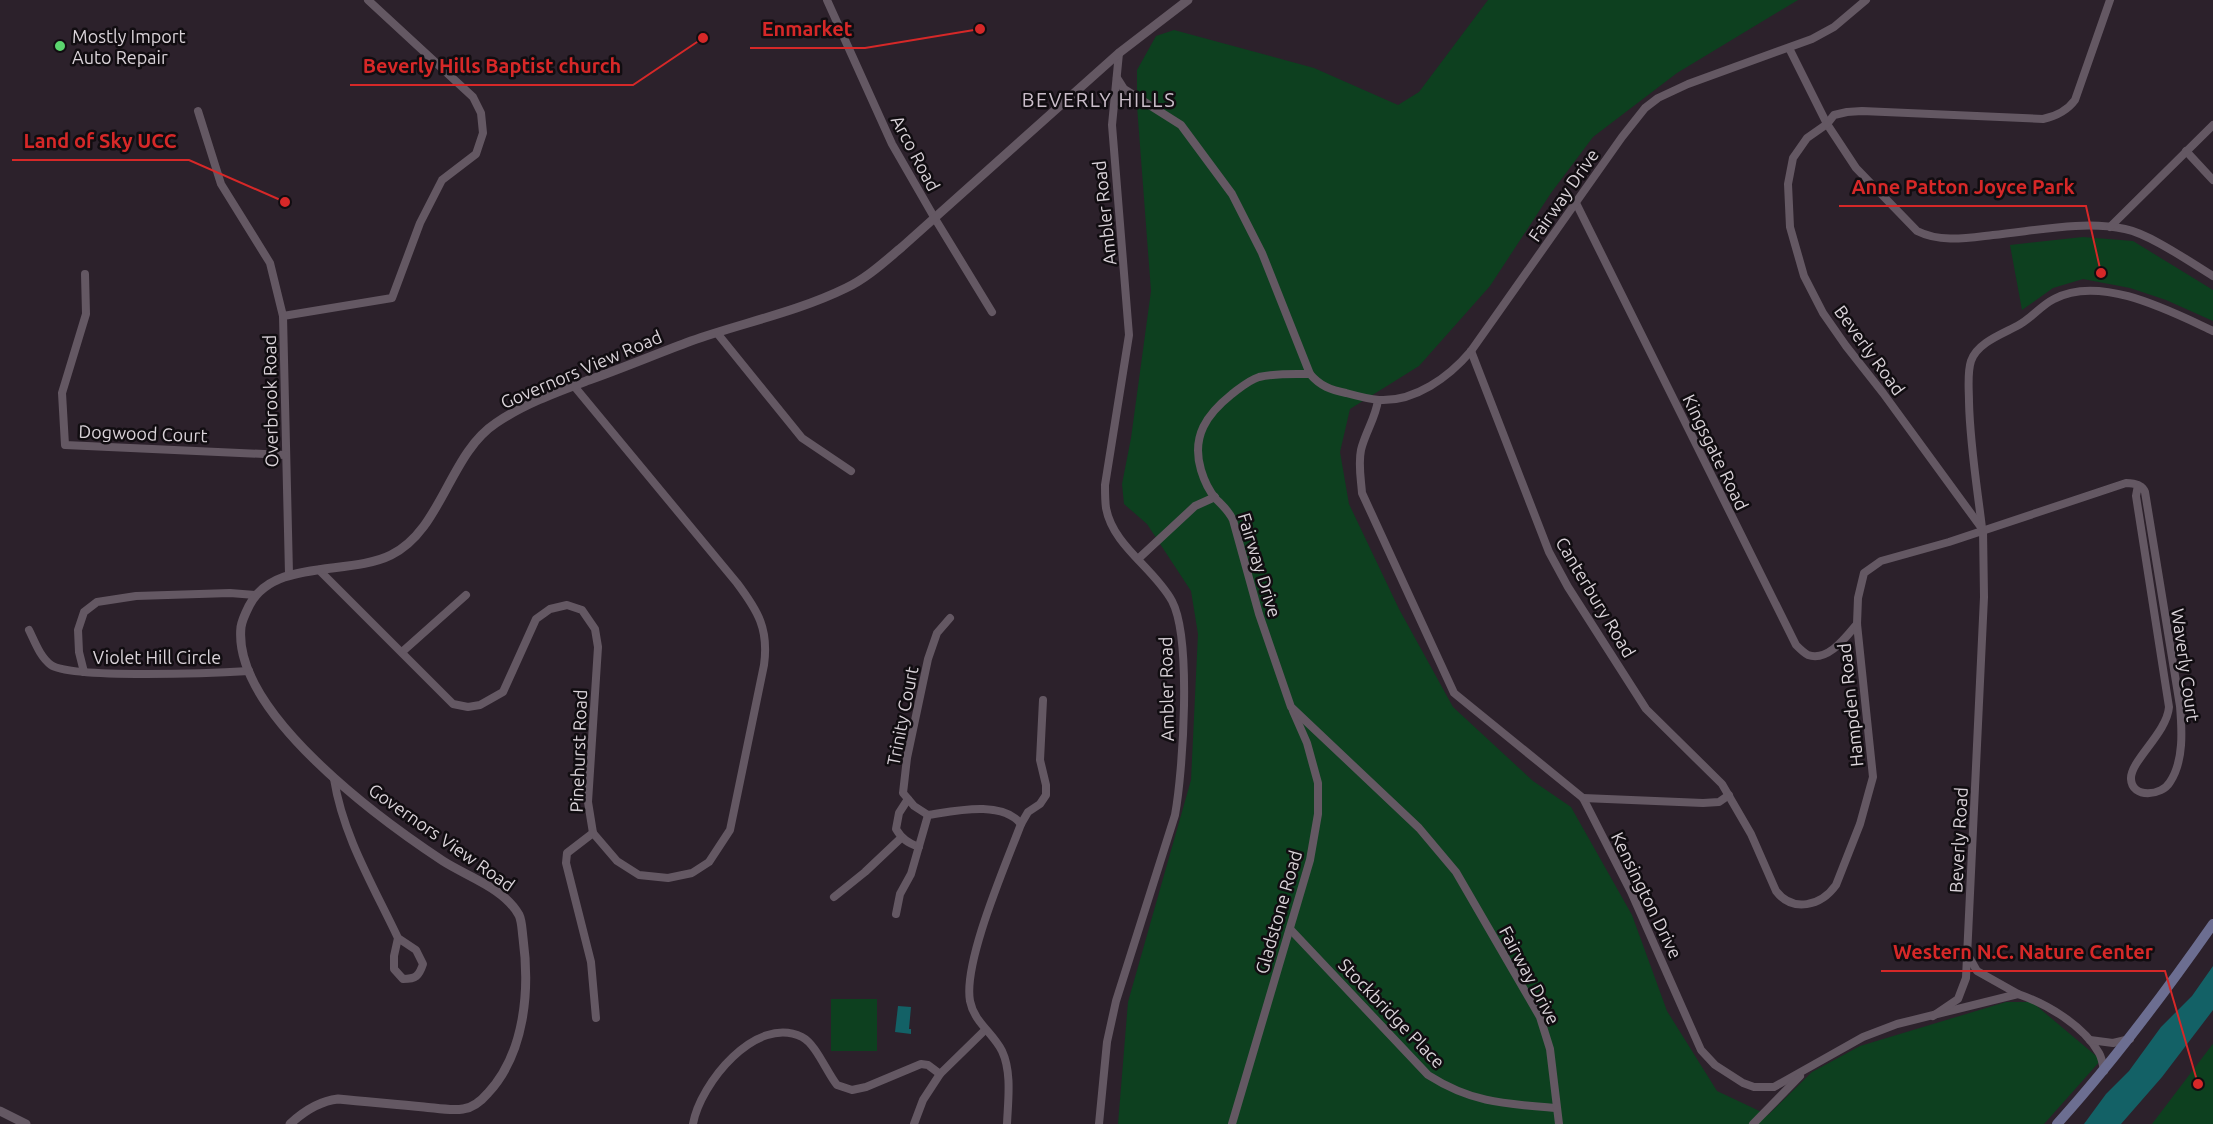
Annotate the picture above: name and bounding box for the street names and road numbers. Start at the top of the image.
street label: Arco Road [888,112,944,194]
street label: Fairway Drive [1524,145,1602,245]
street label: Ambler Road [1089,160,1119,266]
street label: Beverly Road [1831,301,1909,399]
street label: Governors View Road [497,326,665,412]
street label: Overbrook Road [259,335,281,467]
street label: Kingsgate Road [1679,391,1753,513]
street label: Dogwood Court [78,421,208,445]
street label: Fairway Drive [1235,510,1285,620]
street label: Canterbury Road [1552,533,1640,661]
street label: Waverly Court [2168,607,2204,723]
street label: Ambler Road [1155,636,1177,742]
street label: Hampden Road [1834,642,1866,768]
street label: Violet Hill Circle [93,647,221,667]
street label: Trinity Court [883,665,921,767]
street label: Pinehurst Road [566,689,590,813]
street label: Governors View Road [365,779,519,895]
street label: Beverly Road [1945,787,1971,893]
street label: Kensington Drive [1608,828,1686,962]
street label: Gladstone Road [1251,848,1305,976]
street label: Fairway Drive [1496,923,1564,1027]
street label: Stockbridge Place [1335,954,1449,1072]

